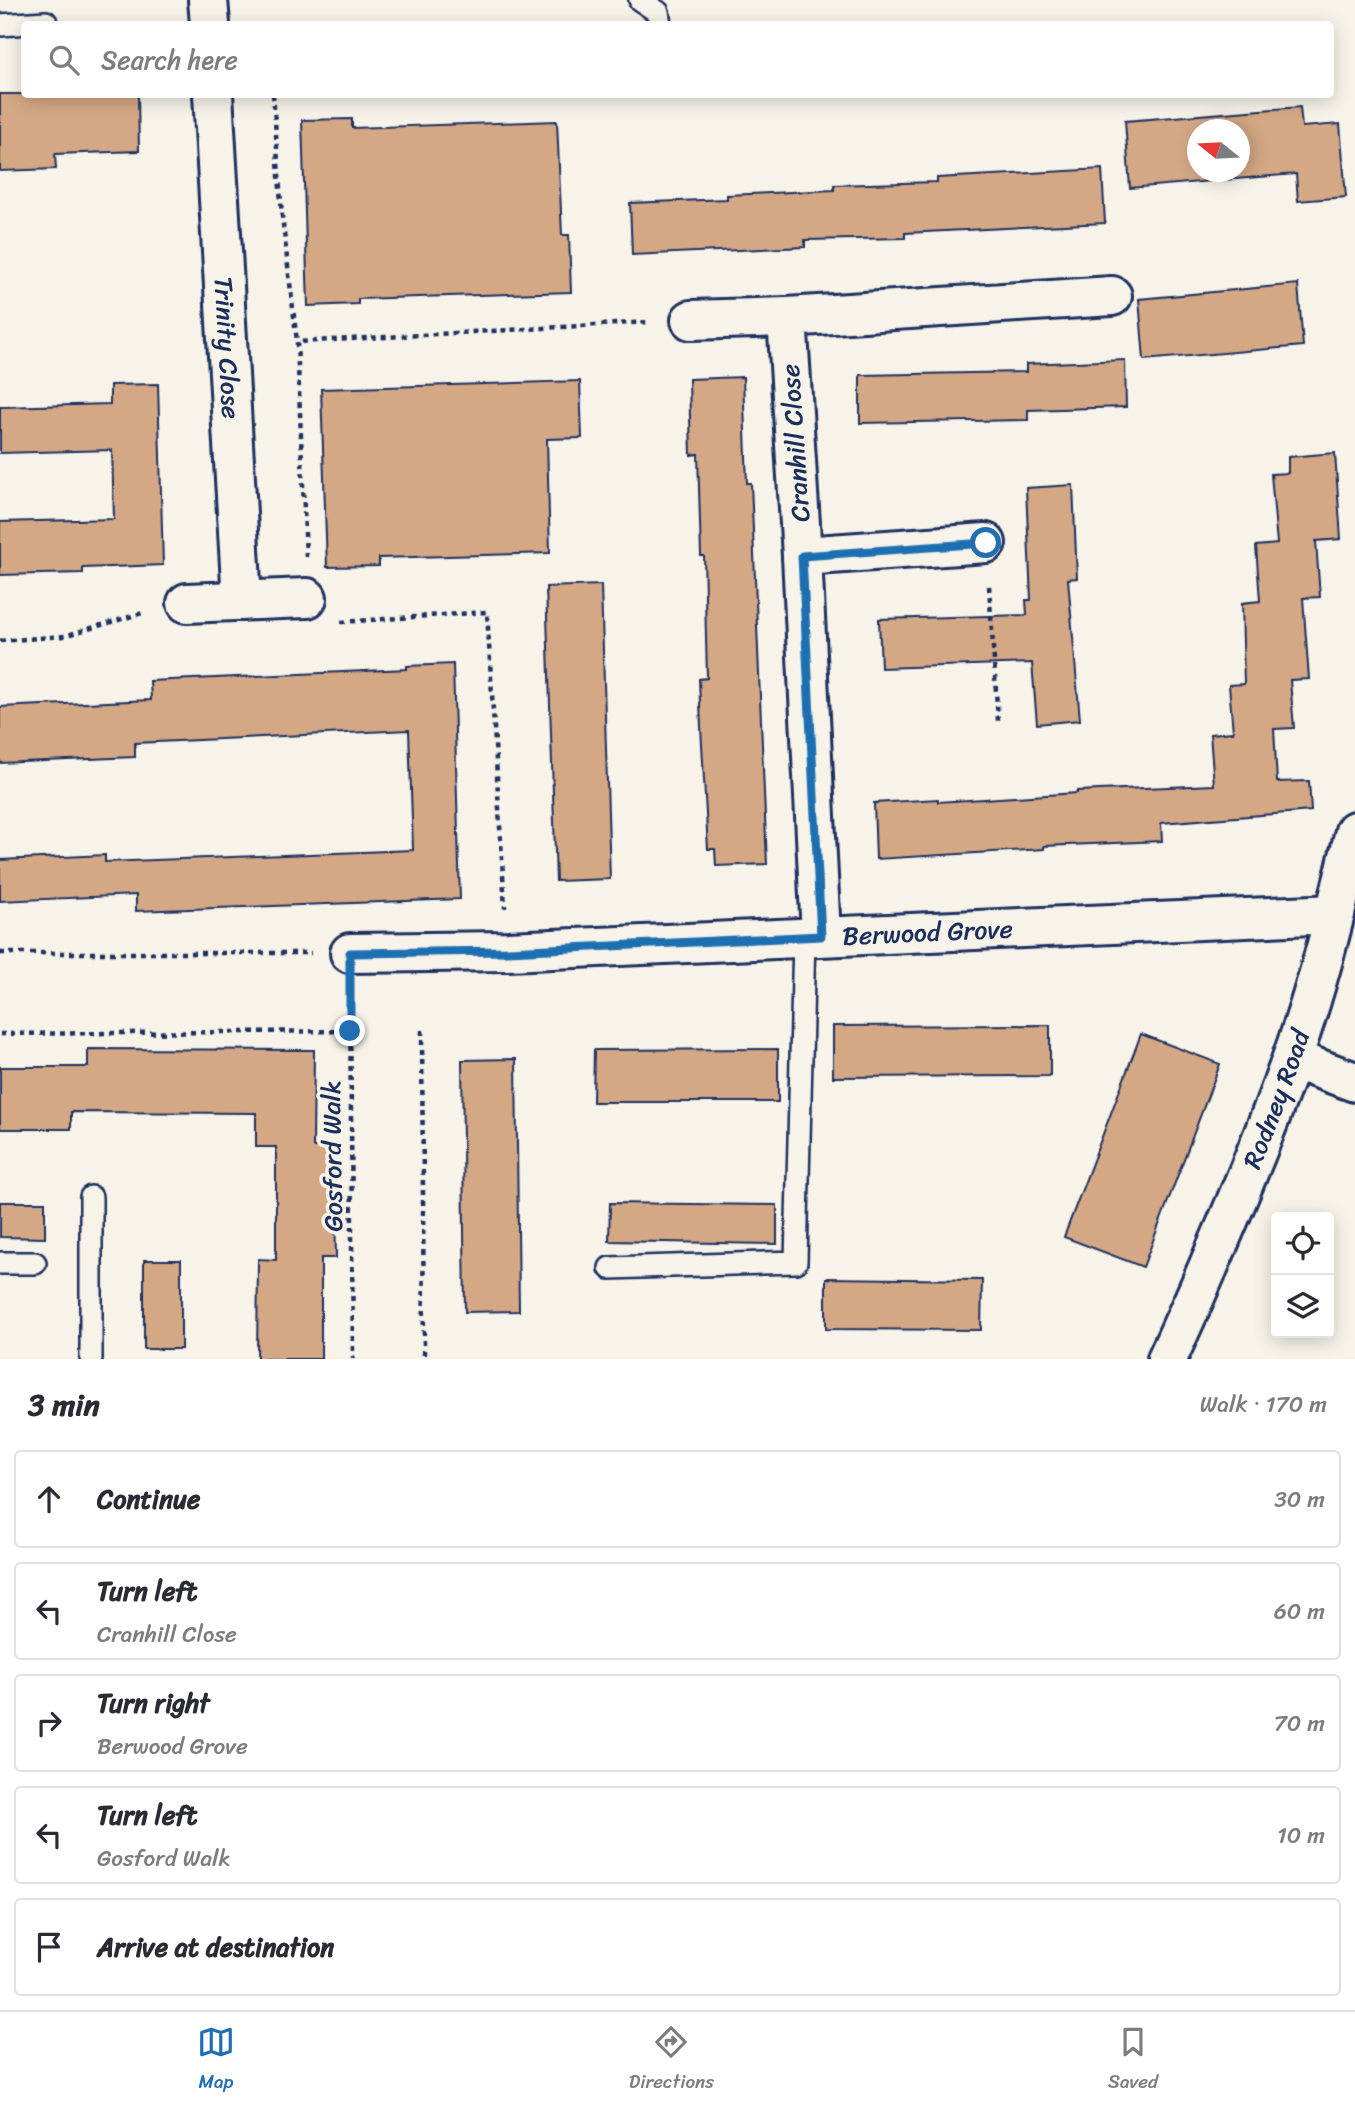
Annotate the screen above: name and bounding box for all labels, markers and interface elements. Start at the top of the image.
search box [21,21,1334,98]
text: Search here [101,37,238,83]
icon: search [45,41,83,79]
north arrow [1187,119,1250,182]
street label: Trinity Close [200,275,255,420]
street label: Cranhill Close [767,363,823,523]
route start [970,527,1001,558]
street label: Berwood Grove [841,905,1014,959]
route end [334,1015,365,1046]
street label: Rodney Road [1229,1021,1324,1176]
street label: Gosford Walk [308,1080,356,1232]
map controls [1271,1212,1334,1338]
button: locate [1271,1212,1334,1275]
button: layers [1271,1275,1334,1338]
text: 3 min [28,1378,100,1432]
text: Walk · 170 m [1200,1384,1327,1425]
text: Continue [97,1476,200,1522]
text: 30 m [1274,1479,1325,1520]
icon: ahead [30,1480,68,1518]
text: Turn left [97,1568,197,1614]
text: 60 m [1274,1591,1325,1632]
icon: left [30,1592,68,1630]
text: Cranhill Close [97,1614,237,1655]
text: Turn right [97,1680,210,1726]
text: 70 m [1274,1703,1325,1744]
icon: right [30,1704,68,1742]
text: Berwood Grove [97,1726,248,1767]
text: Turn left [97,1792,197,1838]
text: 10 m [1277,1815,1325,1856]
icon: left [30,1816,68,1854]
text: Gosford Walk [97,1838,231,1879]
text: Arrive at destination [97,1924,334,1970]
icon: arrive [30,1928,68,1966]
tab: Map [197,2023,235,2098]
tab: Directions [629,2023,714,2098]
tab: Saved [1108,2023,1158,2098]

